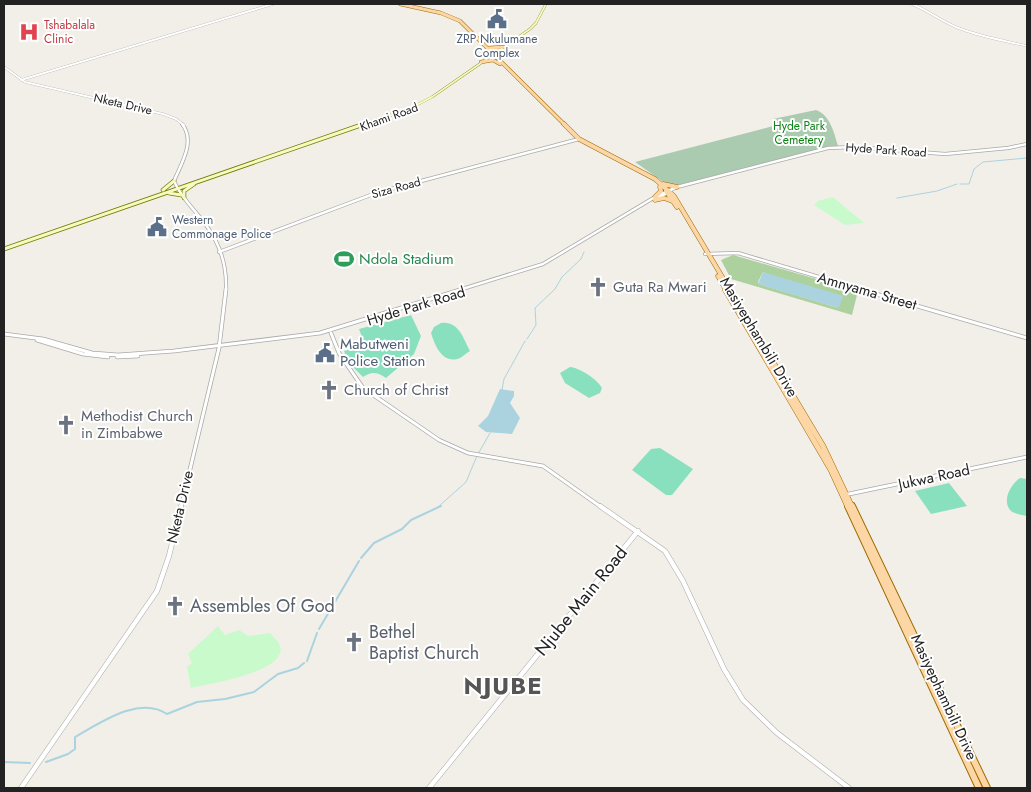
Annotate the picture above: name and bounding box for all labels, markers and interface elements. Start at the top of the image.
public building icon: ZRP Nkulumane Complex [486,8,508,30]
place label: Tshabalala Clinic [44,16,95,48]
hospital icon: Tshabalala Clinic [18,21,40,43]
place label: ZRP Nkulumane Complex [457,30,537,62]
street label: Nketa Drive [92,89,154,119]
street label: Khami Road [357,98,421,136]
park label: Hyde Park Cemetery [773,117,826,149]
street label: Hyde Park Road [845,138,927,162]
street label: Siza Road [369,173,423,203]
place label: Western Commonage Police [172,211,271,243]
public building icon: Western Commonage Police [146,216,168,238]
sports icon: Ndola Stadium [333,248,355,270]
place label: Ndola Stadium [359,248,454,270]
street label: Amnyama Street [815,266,920,316]
street label: Masiyephambili Drive [714,273,804,401]
church icon: Guta Ra Mwari [587,276,609,298]
place label: Guta Ra Mwari [613,276,707,298]
street label: Hyde Park Road [364,281,468,331]
place label: Mabutweni Police Station [340,333,425,372]
public building icon: Mabutweni Police Station [314,342,336,364]
church icon: Church of Christ [318,379,340,401]
place label: Church of Christ [344,379,449,401]
place label: Methodist Church in Zimbabwe [81,405,193,444]
church icon: Methodist Church in Zimbabwe [55,414,77,436]
street label: Jukwa Road [894,459,972,496]
street label: Nketa Drive [161,468,199,546]
street label: Njube Main Road [529,541,633,661]
place label: Assembles Of God [190,593,335,619]
church icon: Assembles Of God [164,595,186,617]
place label: Bethel Baptist Church [369,619,479,666]
church icon: Bethel Baptist Church [343,631,365,653]
street label: Masiyephambili Drive [905,631,983,764]
district label: NJUBE [463,668,543,703]

